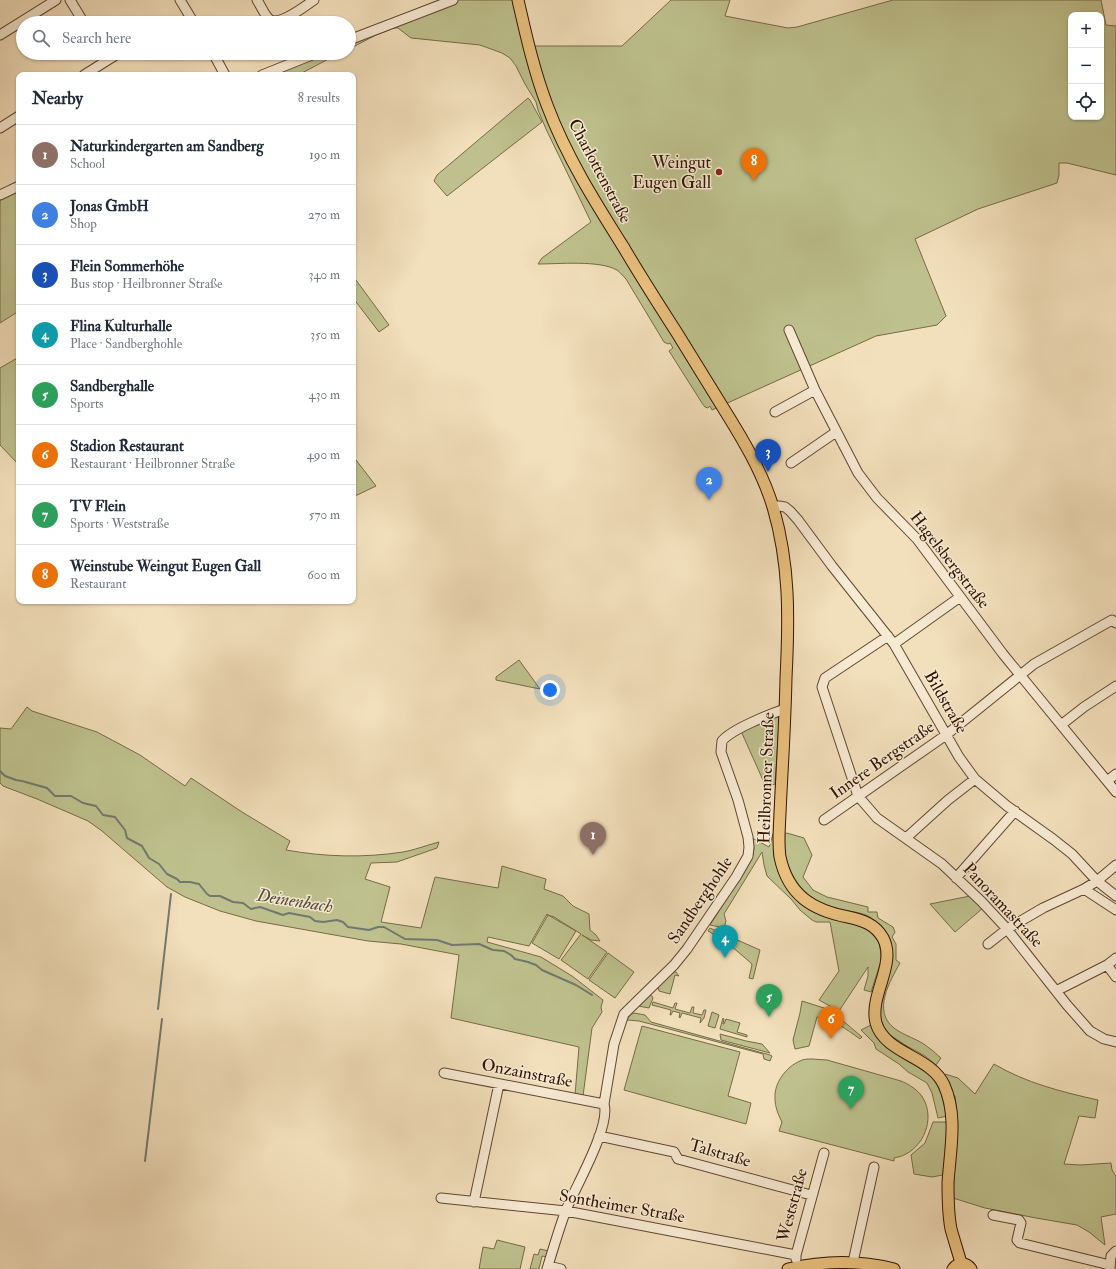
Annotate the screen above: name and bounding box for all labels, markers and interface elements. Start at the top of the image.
map controls [1068,12,1104,120]
button: + [1068,12,1104,48]
search box [16,16,356,60]
icon: search [30,27,52,49]
text: Search here [62,29,131,48]
button: − [1068,48,1104,84]
button: locate [1068,84,1104,120]
text: Nearby [32,88,83,109]
text: 8 results [298,90,340,106]
street label: Charlottenstraße [564,115,636,227]
text: Naturkindergarten am Sandberg [70,137,264,156]
text: 1 [43,147,47,163]
text: 190 m [309,147,340,163]
pin: 8 [741,148,767,181]
place label: Weingut Eugen Gall [632,152,712,193]
text: School [70,156,105,172]
marker: Weingut Eugen Gall [714,167,724,177]
text: Jonas GmbH [70,197,149,216]
text: 2 [42,207,48,223]
text: 270 m [308,207,340,223]
text: Shop [70,216,97,232]
text: Flein Sommerhöhe [70,257,184,276]
text: 3 [43,267,48,283]
text: 340 m [309,267,340,283]
text: Bus stop · Heilbronner Straße [70,276,222,292]
text: Flina Kulturhalle [70,317,172,336]
text: 4 [41,327,49,343]
text: 350 m [310,327,340,343]
text: Place · Sandberghohle [70,336,182,352]
text: Sandberghalle [70,377,154,396]
text: 5 [42,387,48,403]
text: 430 m [309,387,340,403]
text: Sports [70,396,104,412]
text: Stadion Restaurant [70,437,184,456]
pin: 3 [755,439,781,472]
text: 6 [42,447,48,463]
text: 490 m [307,447,340,463]
text: Restaurant · Heilbronner Straße [70,456,235,472]
pin: 2 [696,467,722,500]
text: TV Flein [70,497,126,516]
text: 7 [42,507,48,523]
text: 570 m [309,507,340,523]
street label: Hagelsbergstraße [906,507,994,613]
text: Sports · Weststraße [70,516,169,532]
text: Weinstube Weingut Eugen Gall [70,557,261,576]
text: 8 [42,567,48,583]
text: 600 m [307,567,340,583]
text: Restaurant [70,576,126,592]
street label: Bildstraße [920,667,972,737]
your location [540,680,560,700]
street label: Heilbronner Straße [753,712,779,844]
street label: Innere Bergstraße [826,716,938,804]
pin: 1 [580,822,606,855]
street label: Sandberghohle [663,852,737,948]
street label: Panoramastraße [959,858,1047,952]
water label: Deinenbach [254,883,335,918]
pin: 4 [712,925,738,958]
pin: 5 [756,984,782,1017]
pin: 6 [818,1006,844,1039]
street label: Onzainstraße [480,1054,574,1092]
pin: 7 [838,1076,864,1109]
street label: Talstraße [687,1134,753,1172]
street label: Weststraße [772,1166,812,1245]
street label: Sontheimer Straße [558,1185,686,1227]

